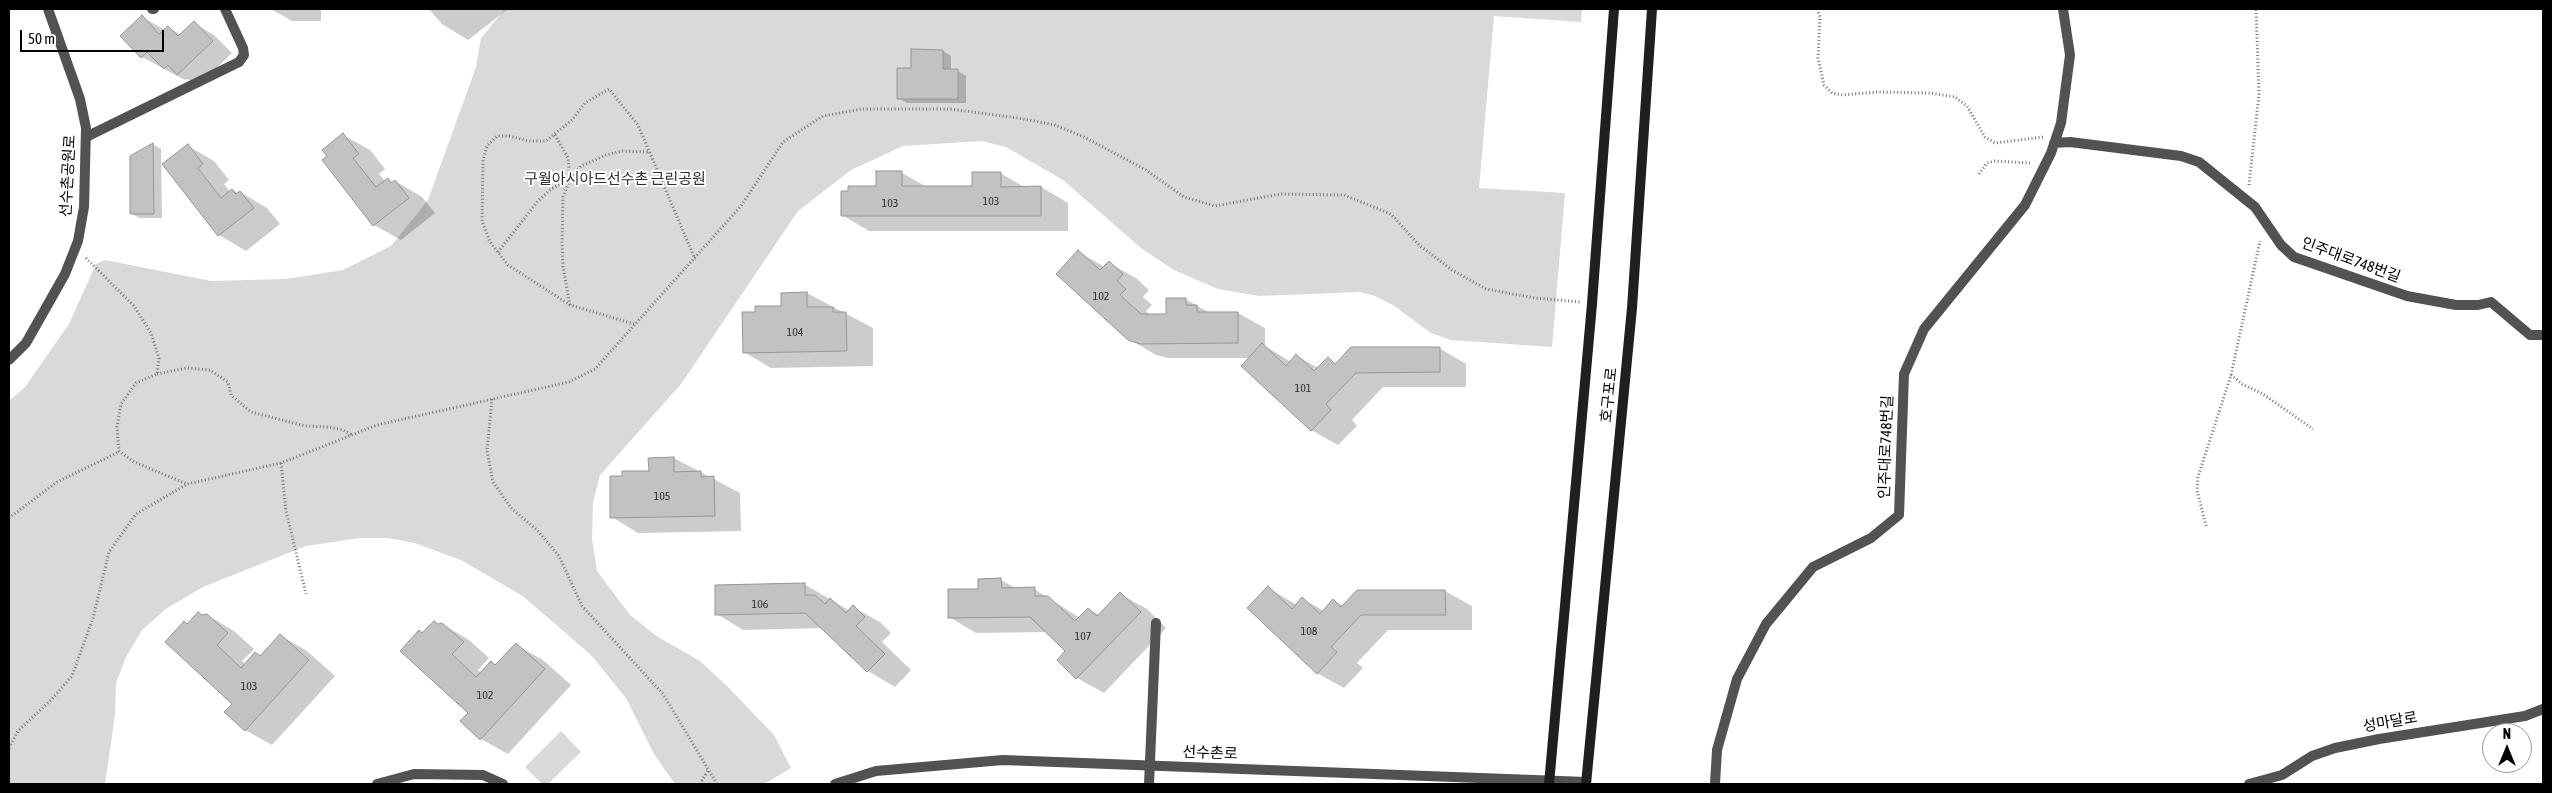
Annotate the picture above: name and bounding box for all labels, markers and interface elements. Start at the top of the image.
scale bar [22,20,166,52]
text: 50 m [28,30,55,47]
street label: 선수촌공원로 [57,134,79,218]
park label: 구월아시아드선수촌 근린공원 [524,170,706,188]
house number: 103 [983,194,999,208]
house number: 103 [882,196,898,210]
street label: 인주대로748번길 [2299,234,2403,286]
house number: 102 [1093,289,1109,303]
house number: 104 [787,325,803,339]
street label: 호구포로 [1597,367,1621,423]
house number: 101 [1295,381,1311,395]
street label: 인주대로748번길 [1875,395,1897,499]
house number: 105 [654,489,670,503]
house number: 106 [752,597,768,611]
house number: 108 [1301,624,1317,638]
house number: 107 [1075,629,1091,643]
house number: 103 [241,679,257,693]
house number: 102 [477,688,493,702]
street label: 성마달로 [2361,708,2419,736]
north arrow [2482,723,2532,773]
text: N [2503,726,2511,742]
street label: 선수촌로 [1182,743,1238,763]

